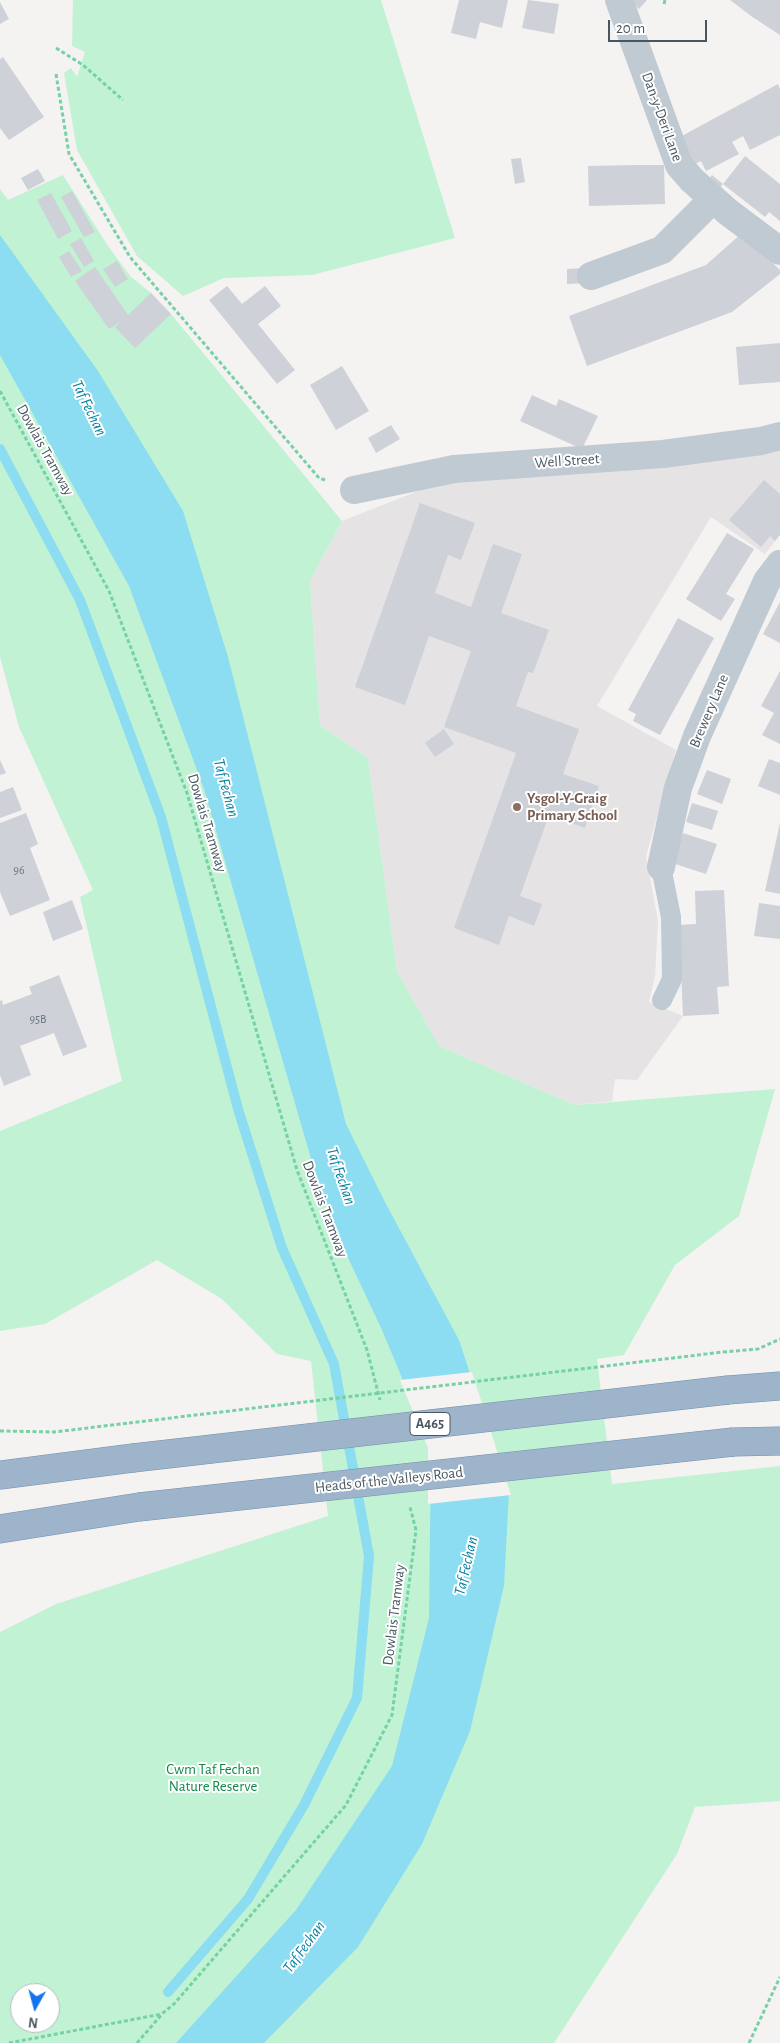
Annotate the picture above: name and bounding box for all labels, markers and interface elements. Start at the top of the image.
scale bar [610,10,709,42]
text: 20 m [616,21,645,36]
street label: Dan-y-Deri Lane [638,70,686,164]
water label: Taf Fechan [67,377,111,439]
street label: Dowlais Tramway [12,401,78,499]
street label: Well Street [534,450,600,472]
street label: Brewery Lane [685,672,733,750]
water label: Taf Fechan [209,757,243,819]
street label: Dowlais Tramway [184,772,230,874]
place label: Ysgol-Y-Graig Primary School [527,789,618,824]
marker: Ysgol-Y-Graig Primary School [511,801,523,813]
house number: 96 [13,863,25,877]
house number: 95B [29,1012,47,1026]
water label: Taf Fechan [322,1145,360,1207]
street label: Dowlais Tramway [298,1158,352,1260]
road number: A465 [410,1412,450,1436]
street label: Heads of the Valleys Road [314,1463,464,1497]
water label: Taf Fechan [450,1535,482,1597]
street label: Dowlais Tramway [379,1563,409,1667]
park label: Cwm Taf Fechan Nature Reserve [166,1760,260,1795]
water label: Taf Fechan [279,1917,329,1977]
north arrow [10,1983,60,2033]
text: N [28,2014,39,2029]

